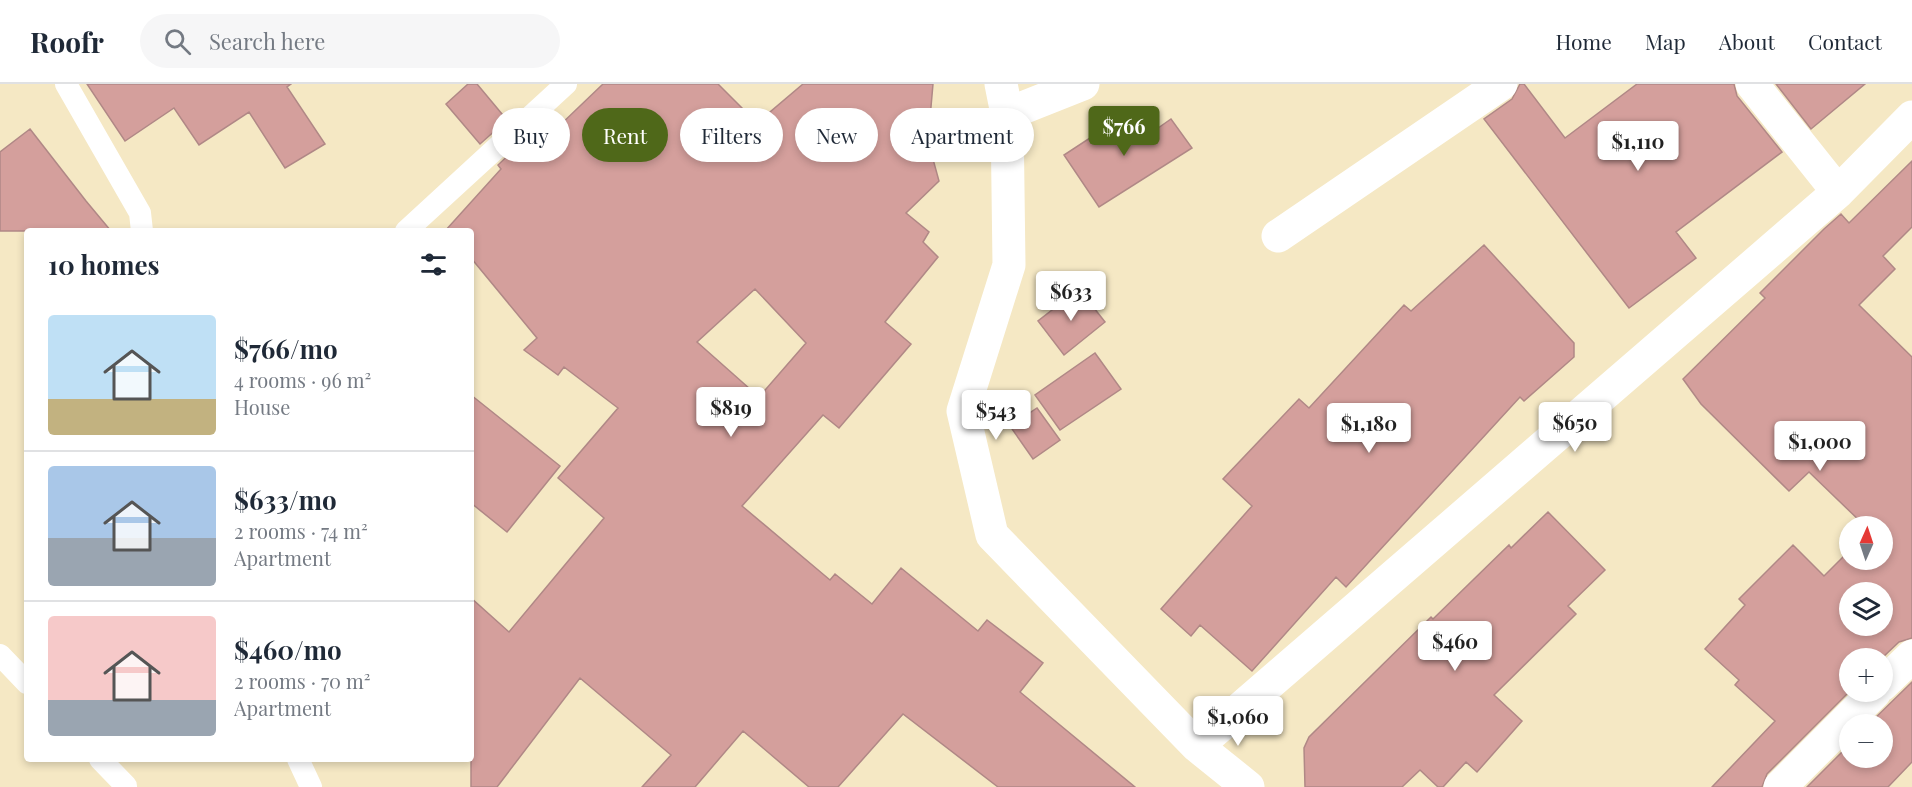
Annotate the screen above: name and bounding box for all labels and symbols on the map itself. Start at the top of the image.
pin: $766 [1088,106,1160,157]
pin: $1,110 [1589,121,1687,172]
pin: $633 [1035,271,1107,322]
pin: $819 [695,387,767,438]
pin: $543 [960,390,1032,441]
pin: $650 [1539,402,1611,453]
pin: $1,180 [1320,403,1418,454]
pin: $1,000 [1771,421,1869,472]
north arrow [1839,516,1893,570]
pin: $460 [1419,621,1491,672]
pin: $1,060 [1189,696,1287,747]

